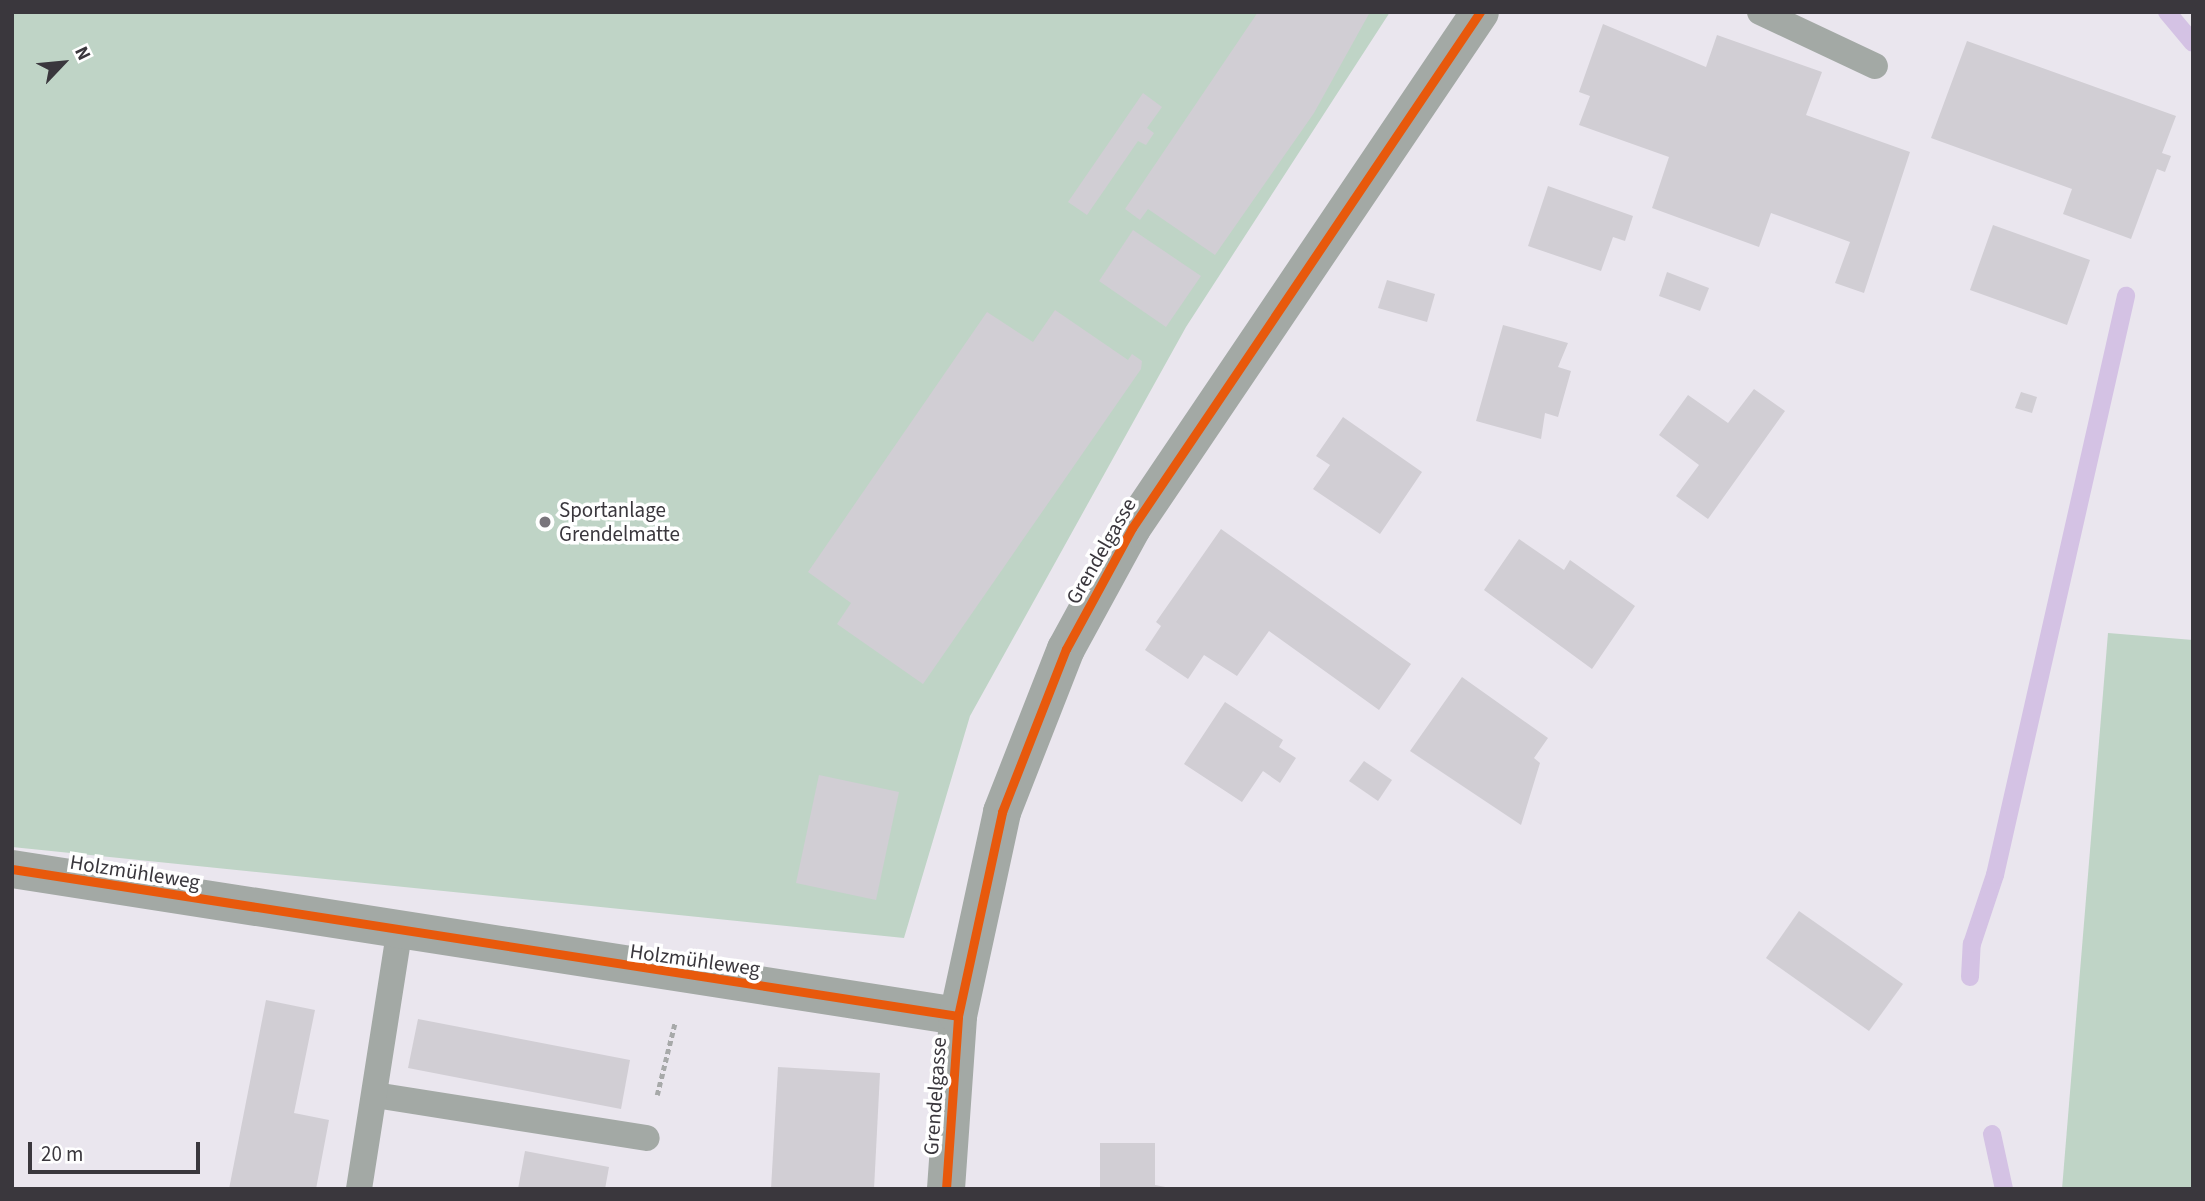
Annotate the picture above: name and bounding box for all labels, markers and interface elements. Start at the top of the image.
north arrow [28,28,98,98]
text: N [67,42,97,65]
street label: Grendelgasse [1061,494,1141,608]
place label: Sportanlage Grendelmatte [559,497,680,547]
marker: Sportanlage Grendelmatte [537,514,553,530]
street label: Holzmühleweg [68,849,202,895]
street label: Holzmühleweg [628,938,762,982]
street label: Grendelgasse [918,1036,952,1156]
scale bar [32,1128,203,1172]
text: 20 m [41,1139,83,1169]

